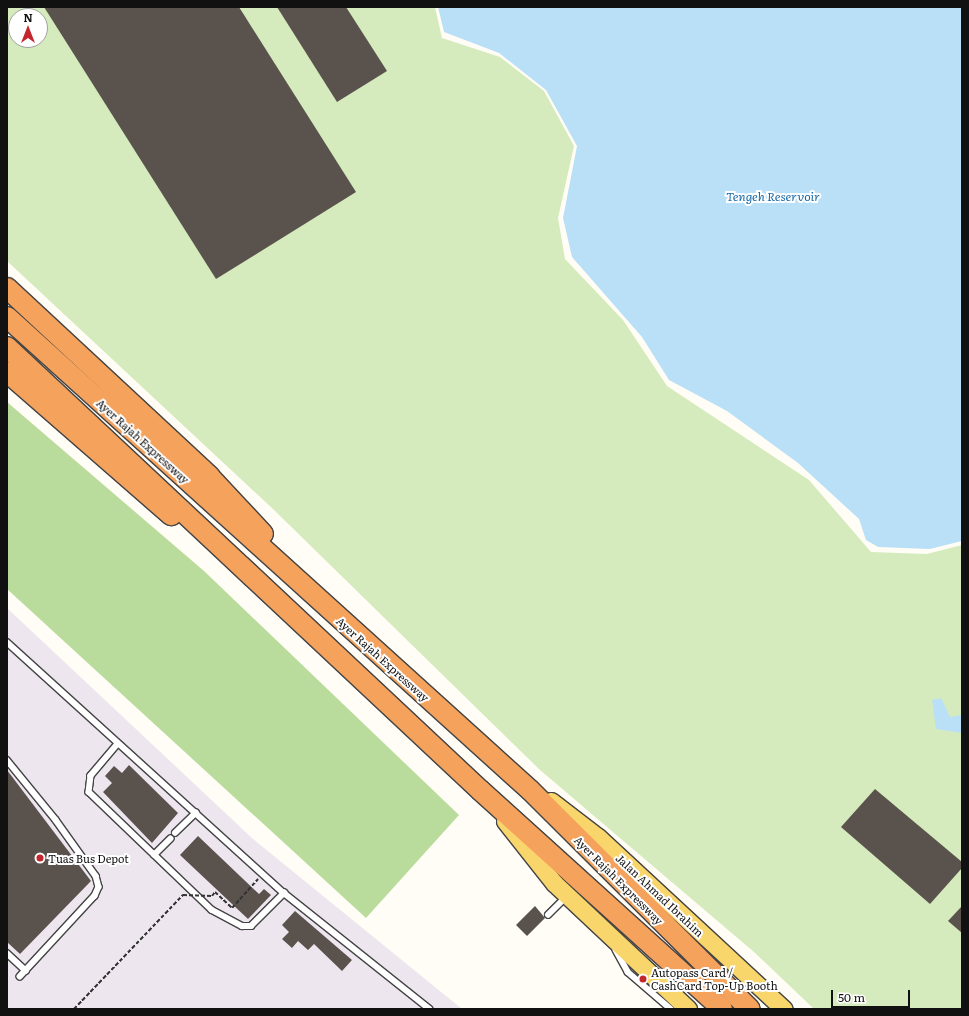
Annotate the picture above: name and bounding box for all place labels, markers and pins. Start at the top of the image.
place label: Tuas Bus Depot [48,851,129,865]
marker: Tuas Bus Depot [35,853,45,863]
place label: Autopass Card / CashCard Top-Up Booth [651,966,778,992]
marker: Autopass Card / CashCard Top-Up Booth [638,974,648,984]

